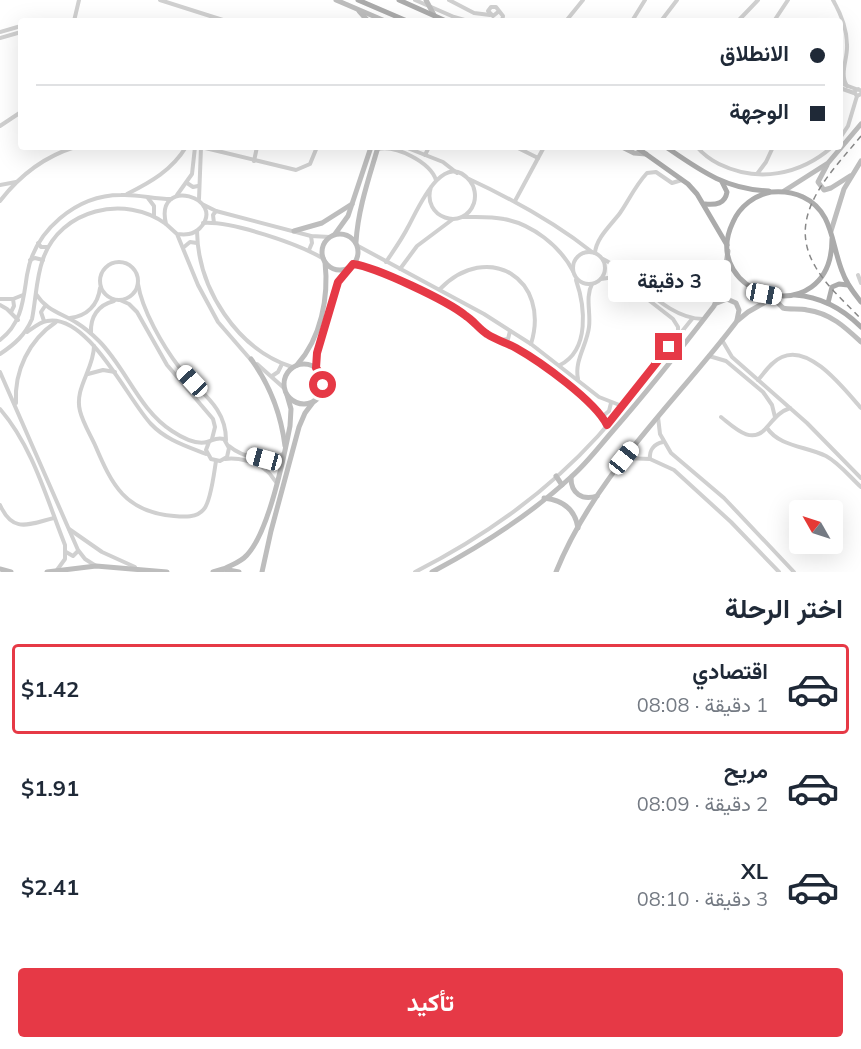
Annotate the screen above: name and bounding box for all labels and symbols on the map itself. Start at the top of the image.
callout: 3 دقيقة [608,260,730,302]
car [745,282,783,306]
route end [655,333,682,360]
car [173,362,211,400]
route start [309,371,336,398]
car [606,438,642,478]
car [244,446,284,472]
north arrow [789,500,843,554]

